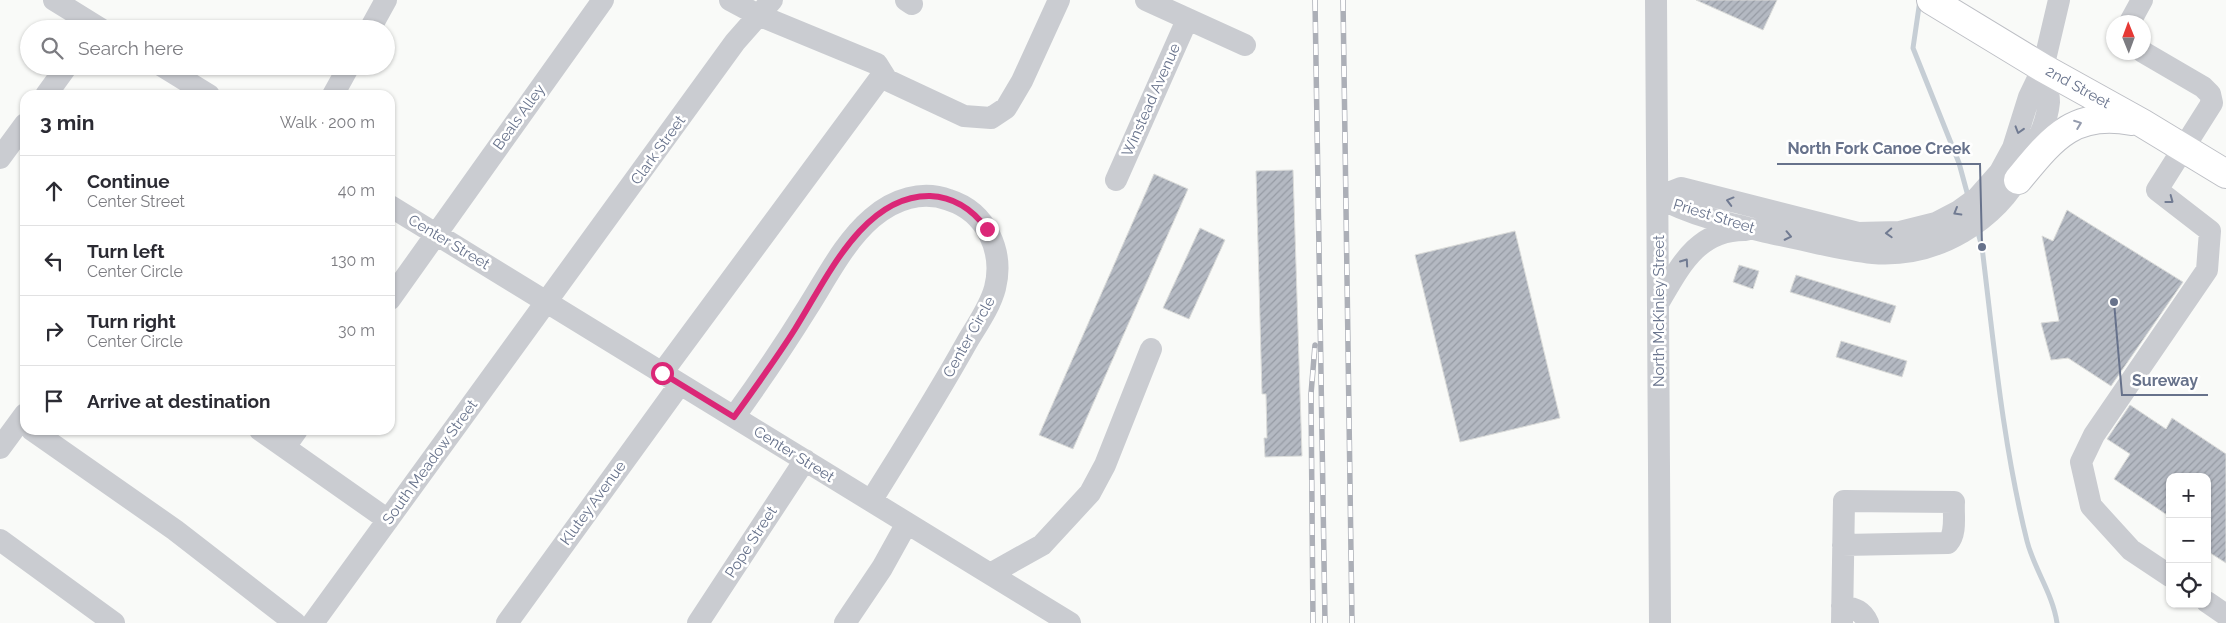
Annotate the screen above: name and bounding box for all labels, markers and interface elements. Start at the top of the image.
north arrow [2106,15,2151,60]
search box [20,20,395,75]
icon: search [38,34,66,62]
text: Search here [78,37,184,59]
street label: Winstead Avenue [1118,40,1184,159]
street label: 2nd Street [2042,62,2114,112]
street label: Beals Alley [489,81,549,153]
text: 3 min [40,110,94,135]
street label: Clark Street [627,112,689,188]
text: Walk · 200 m [280,113,375,132]
one-way arrow [2073,120,2082,130]
one-way arrow [2015,125,2025,133]
callout: North Fork Canoe Creek [1777,133,1980,164]
text: North Fork Canoe Creek [1787,139,1971,158]
text: Continue [87,170,170,192]
icon: ahead [40,177,68,205]
text: 40 m [338,181,375,200]
text: Center Street [87,192,185,211]
one-way arrow [2164,194,2174,203]
street label: Priest Street [1671,195,1757,237]
one-way arrow [1726,196,1735,207]
one-way arrow [1954,205,1963,215]
street label: Center Street [405,211,493,273]
route end [976,218,999,241]
one-way arrow [1885,227,1893,238]
one-way arrow [1783,230,1792,241]
street label: North McKinley Street [1650,235,1668,387]
text: Turn left [87,240,164,262]
icon: left [40,247,68,275]
text: 130 m [331,251,375,270]
one-way arrow [1679,259,1687,268]
text: Center Circle [87,262,183,281]
street label: Center Circle [939,293,999,381]
text: Turn right [87,310,176,332]
icon: right [40,317,68,345]
text: 30 m [338,321,375,340]
text: Center Circle [87,332,183,351]
route start [651,362,674,385]
callout: Sureway [2122,364,2208,395]
text: Sureway [2132,371,2198,390]
icon: arrive [40,387,68,415]
text: Arrive at destination [87,390,271,412]
street label: South Meadow Street [379,396,481,528]
street label: Center Street [750,422,838,486]
street label: Klutey Avenue [556,457,630,549]
map controls [2166,473,2211,608]
button: + [2166,473,2211,518]
street label: Pope Street [721,503,781,581]
button: − [2166,518,2211,563]
button: locate [2166,563,2211,608]

